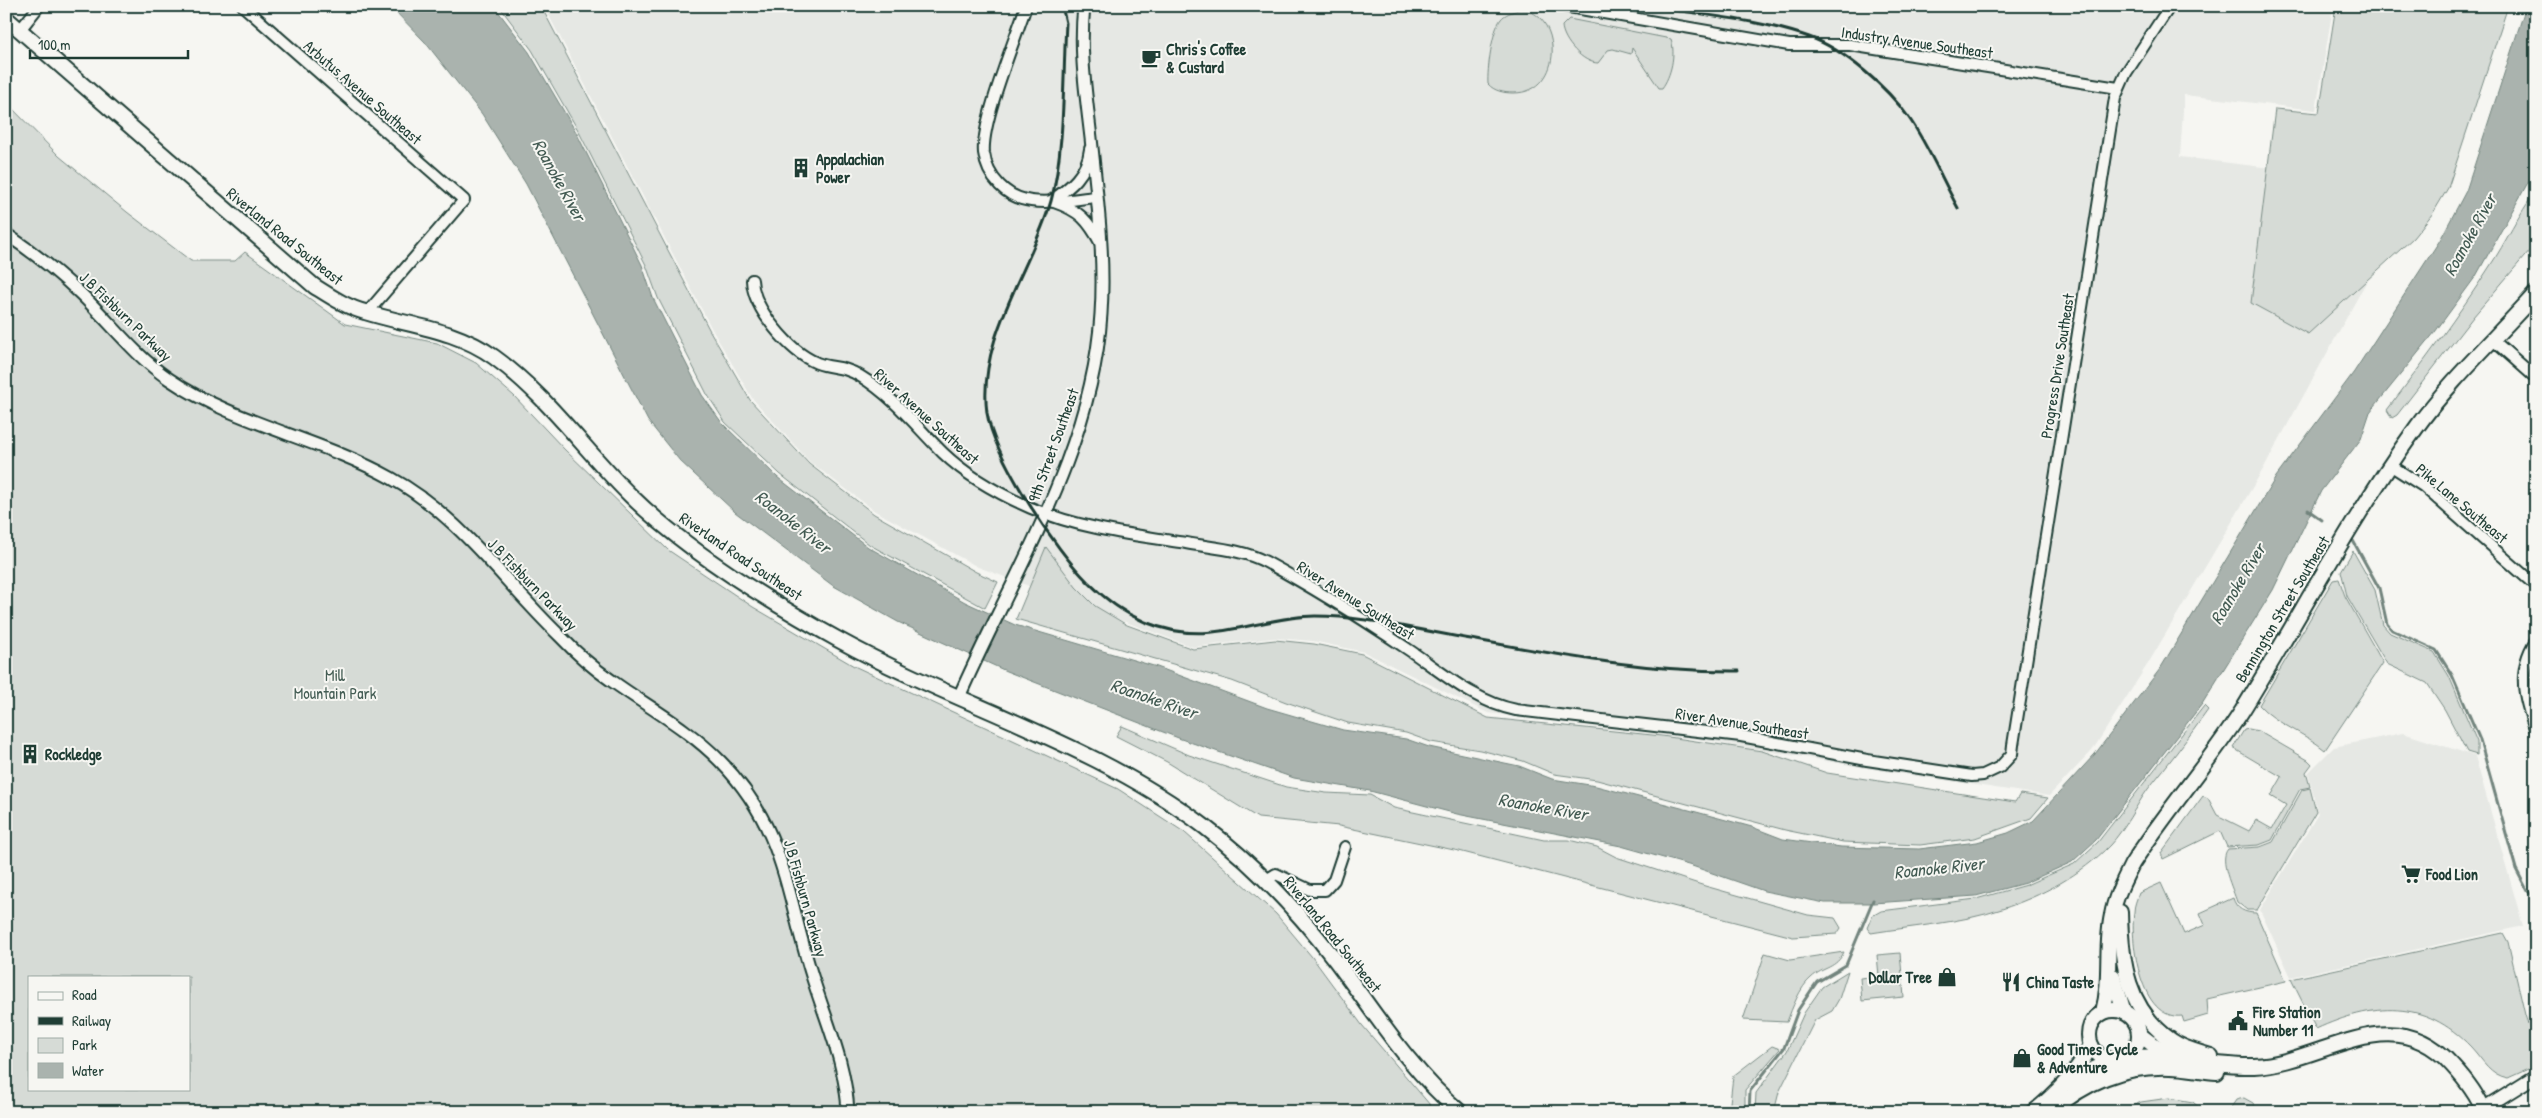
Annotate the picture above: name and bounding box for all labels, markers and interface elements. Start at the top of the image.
street label: Industry Avenue Southeast [1840,20,1995,64]
scale bar [30,28,188,60]
text: 100 m [38,34,71,55]
street label: Arbutus Avenue Southeast [299,35,427,150]
place label: Chris's Coffee & Custard [1166,38,1247,78]
cafe icon: Chris's Coffee & Custard [1140,47,1162,69]
water label: Roanoke River [527,134,593,227]
place label: Appalachian Power [816,148,884,188]
building icon: Appalachian Power [790,157,812,179]
street label: Riverland Road Southeast [222,182,348,290]
water label: Roanoke River [2437,187,2503,280]
street label: J B Fishburn Parkway [75,266,177,366]
street label: Progress Drive Southeast [2035,291,2079,440]
street label: River Avenue Southeast [870,363,985,469]
street label: 9th Street Southeast [1022,385,1084,505]
street label: Pike Lane Southeast [2411,458,2513,548]
water label: Roanoke River [750,484,838,560]
street label: Riverland Road Southeast [675,507,807,606]
street label: Bennington Street Southeast [2229,531,2335,686]
street label: J B Fishburn Parkway [483,533,583,635]
water label: Roanoke River [2204,537,2273,629]
street label: River Avenue Southeast [1293,555,1419,645]
park label: Mill Mountain Park [294,664,377,704]
water label: Roanoke River [1107,672,1203,726]
street label: River Avenue Southeast [1674,702,1811,744]
building icon: Rockledge [19,743,41,765]
place label: Rockledge [45,743,103,766]
water label: Roanoke River [1497,786,1592,827]
street label: J B Fishburn Parkway [779,837,833,959]
water label: Roanoke River [1893,850,1987,885]
supermarket icon: Food Lion [2400,863,2422,885]
place label: Food Lion [2425,863,2478,885]
street label: Riverland Road Southeast [1279,871,1387,997]
place label: Dollar Tree [1869,966,1933,988]
shop icon: Dollar Tree [1936,966,1958,988]
restaurant icon: China Taste [2000,971,2022,993]
place label: China Taste [2026,971,2095,993]
legend [28,976,190,1090]
text: Road [72,984,97,1005]
place label: Fire Station Number 11 [2252,1001,2321,1041]
text: Railway [72,1010,111,1031]
public building icon: Fire Station Number 11 [2227,1010,2249,1032]
text: Park [72,1034,97,1055]
place label: Good Times Cycle & Adventure [2037,1038,2139,1078]
shop icon: Good Times Cycle & Adventure [2011,1047,2033,1069]
text: Water [72,1060,104,1081]

